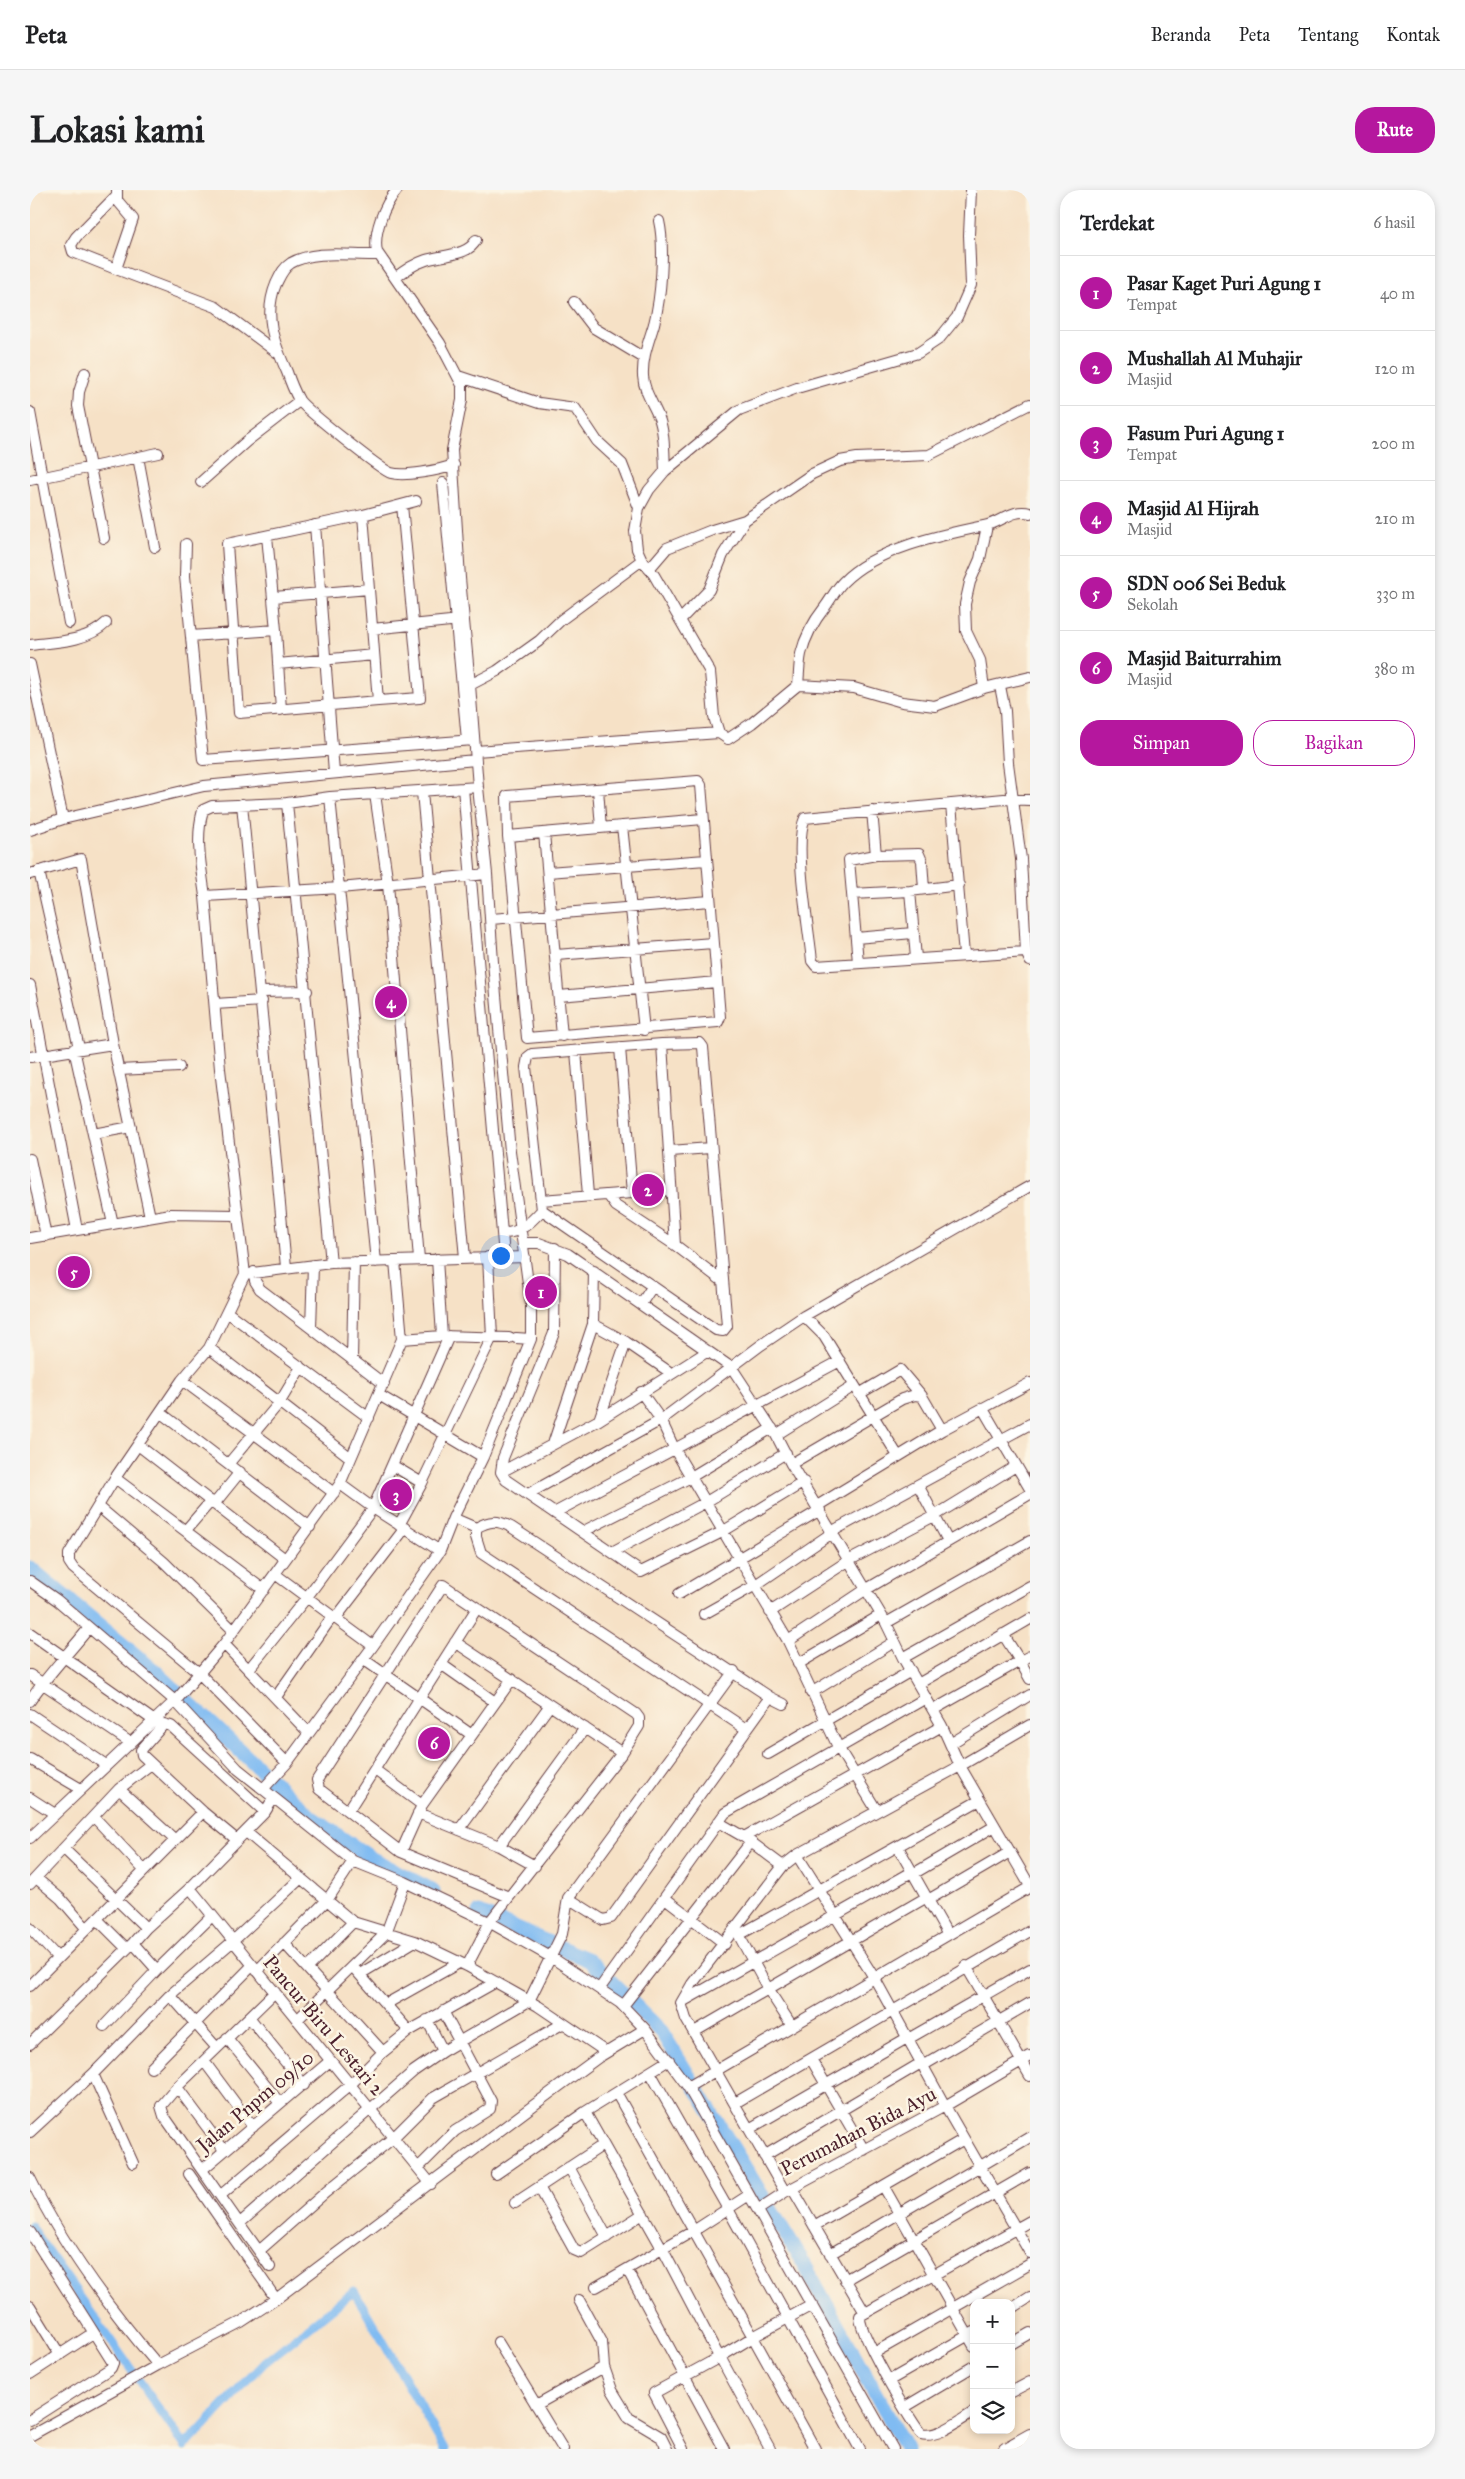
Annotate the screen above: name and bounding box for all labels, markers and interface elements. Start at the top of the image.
text: Peta [25,20,67,50]
text: Beranda [1151,24,1211,46]
text: Peta [1239,24,1270,46]
text: Tentang [1298,24,1358,46]
text: Kontak [1386,24,1440,46]
button: Rute [1355,107,1435,153]
text: Lokasi kami [30,109,205,152]
text: Terdekat [1080,210,1154,236]
text: 6 hasil [1373,213,1415,232]
text: Pasar Kaget Puri Agung 1 [1127,272,1321,295]
text: 1 [1093,284,1099,303]
text: 40 m [1380,284,1415,303]
text: Tempat [1127,295,1177,314]
text: Mushallah Al Muhajir [1127,347,1302,370]
text: 2 [1092,359,1100,378]
text: 120 m [1375,359,1415,378]
text: Masjid [1127,370,1172,389]
text: Fasum Puri Agung 1 [1127,422,1284,445]
text: 3 [1093,434,1099,453]
text: 200 m [1372,434,1415,453]
text: Tempat [1127,445,1177,464]
text: Masjid Al Hijrah [1127,497,1259,520]
text: 4 [1092,509,1100,528]
text: 210 m [1375,509,1415,528]
text: Masjid [1127,520,1172,539]
text: SDN 006 Sei Beduk [1127,572,1286,595]
text: 5 [1092,584,1100,603]
text: 330 m [1376,584,1415,603]
text: Sekolah [1127,595,1178,614]
text: Masjid Baiturrahim [1127,647,1282,670]
text: 6 [1092,659,1100,678]
text: 380 m [1374,659,1415,678]
text: Masjid [1127,670,1172,689]
button: Simpan [1080,720,1243,766]
button: Bagikan [1253,720,1415,766]
pin: 4 [375,983,407,1021]
pin: 2 [632,1171,664,1209]
your location [488,1243,514,1269]
pin: 5 [58,1253,90,1291]
pin: 1 [525,1273,557,1311]
pin: 3 [380,1476,412,1514]
pin: 6 [418,1724,450,1762]
street label: Pancur Biru Lestari 2 [258,1950,390,2100]
street label: Jalan Pnpm 09/10 [190,2045,319,2159]
street label: Perumahan Bida Ayu [776,2081,940,2181]
map controls [970,2299,1015,2434]
button: + [970,2299,1015,2344]
button: − [970,2344,1015,2389]
button: layers [970,2389,1015,2434]

